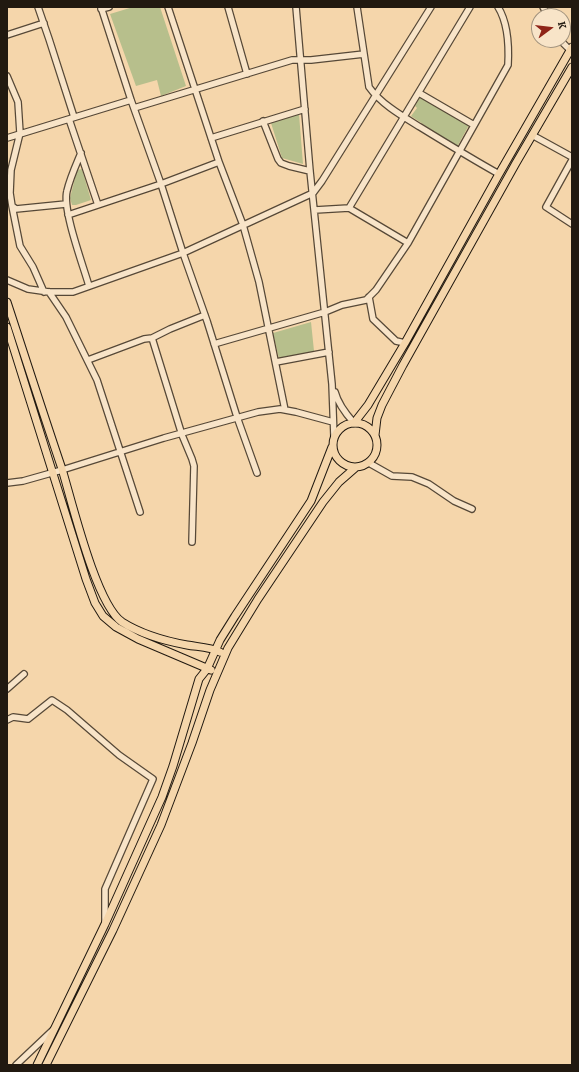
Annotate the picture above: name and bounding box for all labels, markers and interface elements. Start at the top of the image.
north arrow [531,8,571,48]
text: K [554,20,570,30]

